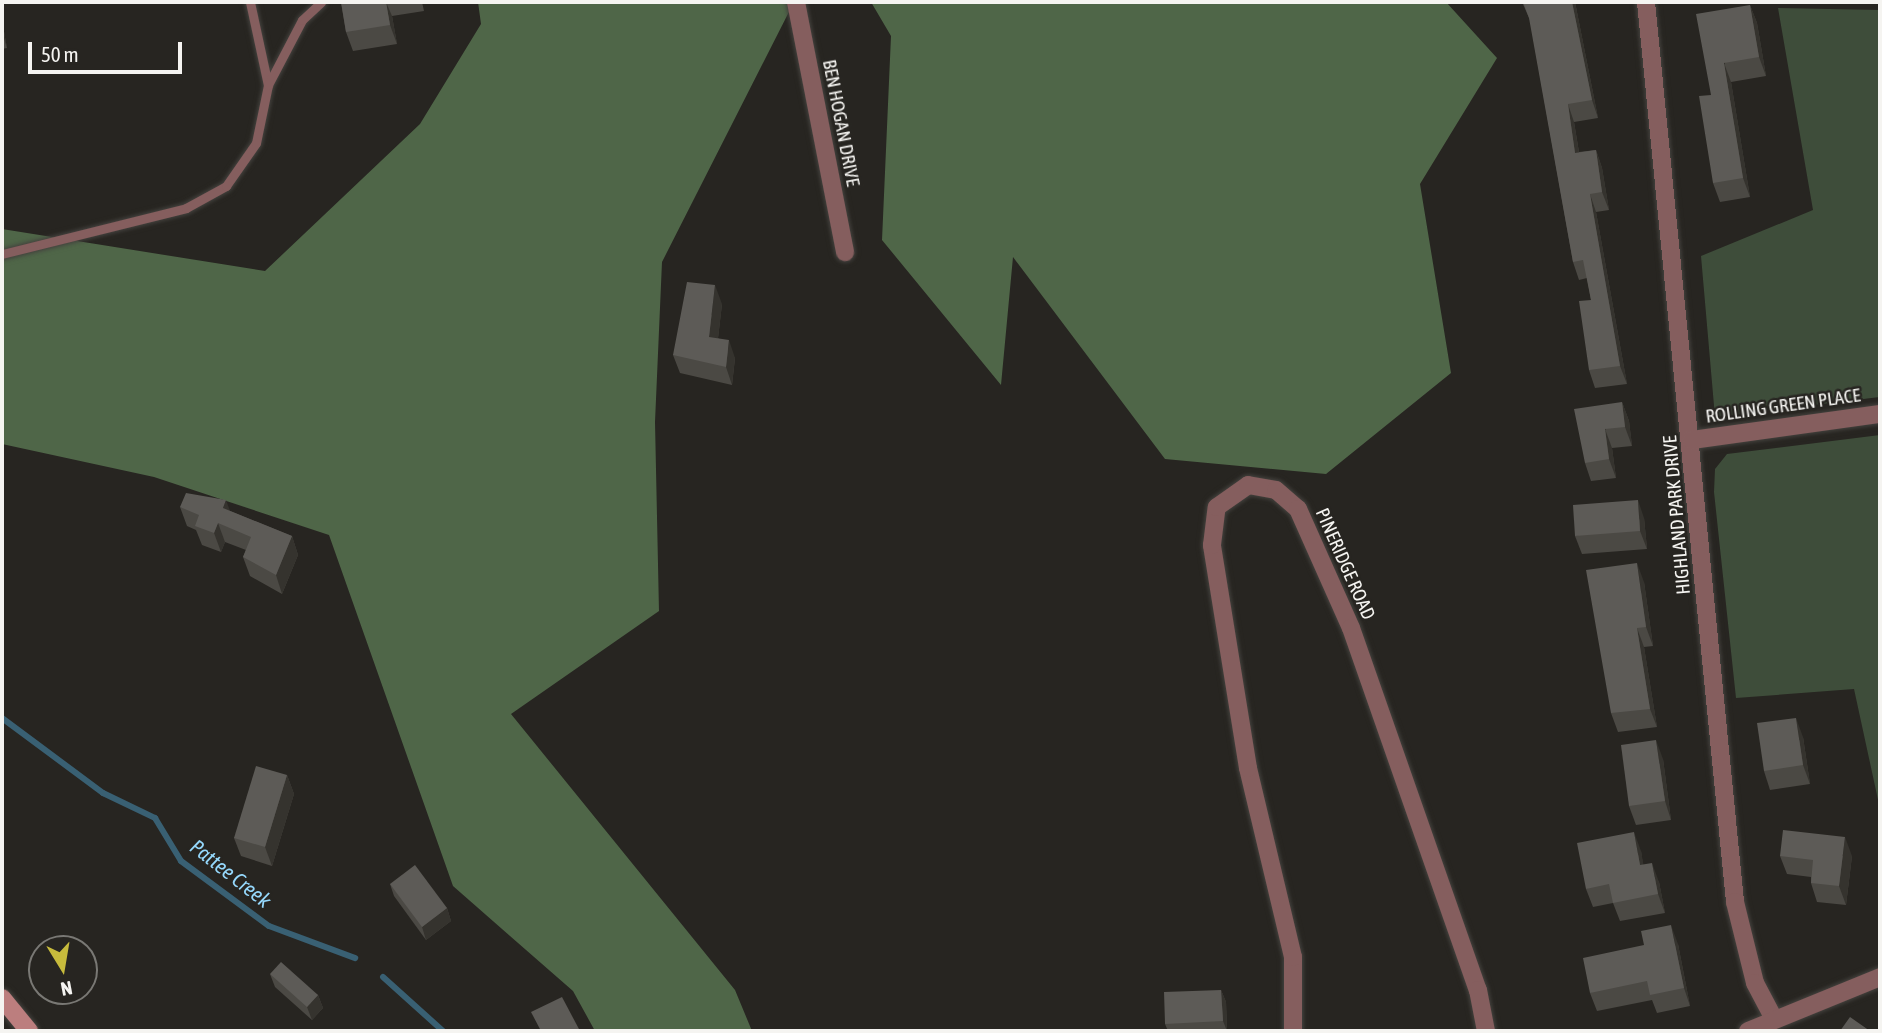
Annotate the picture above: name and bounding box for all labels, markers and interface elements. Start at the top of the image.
scale bar [32,28,186,72]
text: 50 m [41,42,79,66]
street label: BEN HOGAN DRIVE [818,58,864,188]
street label: ROLLING GREEN PLACE [1704,384,1862,428]
street label: HIGHLAND PARK DRIVE [1659,434,1695,596]
street label: PINERIDGE ROAD [1310,505,1380,623]
water label: Pattee Creek [185,833,277,913]
north arrow [28,935,98,1005]
text: N [59,977,74,1001]

